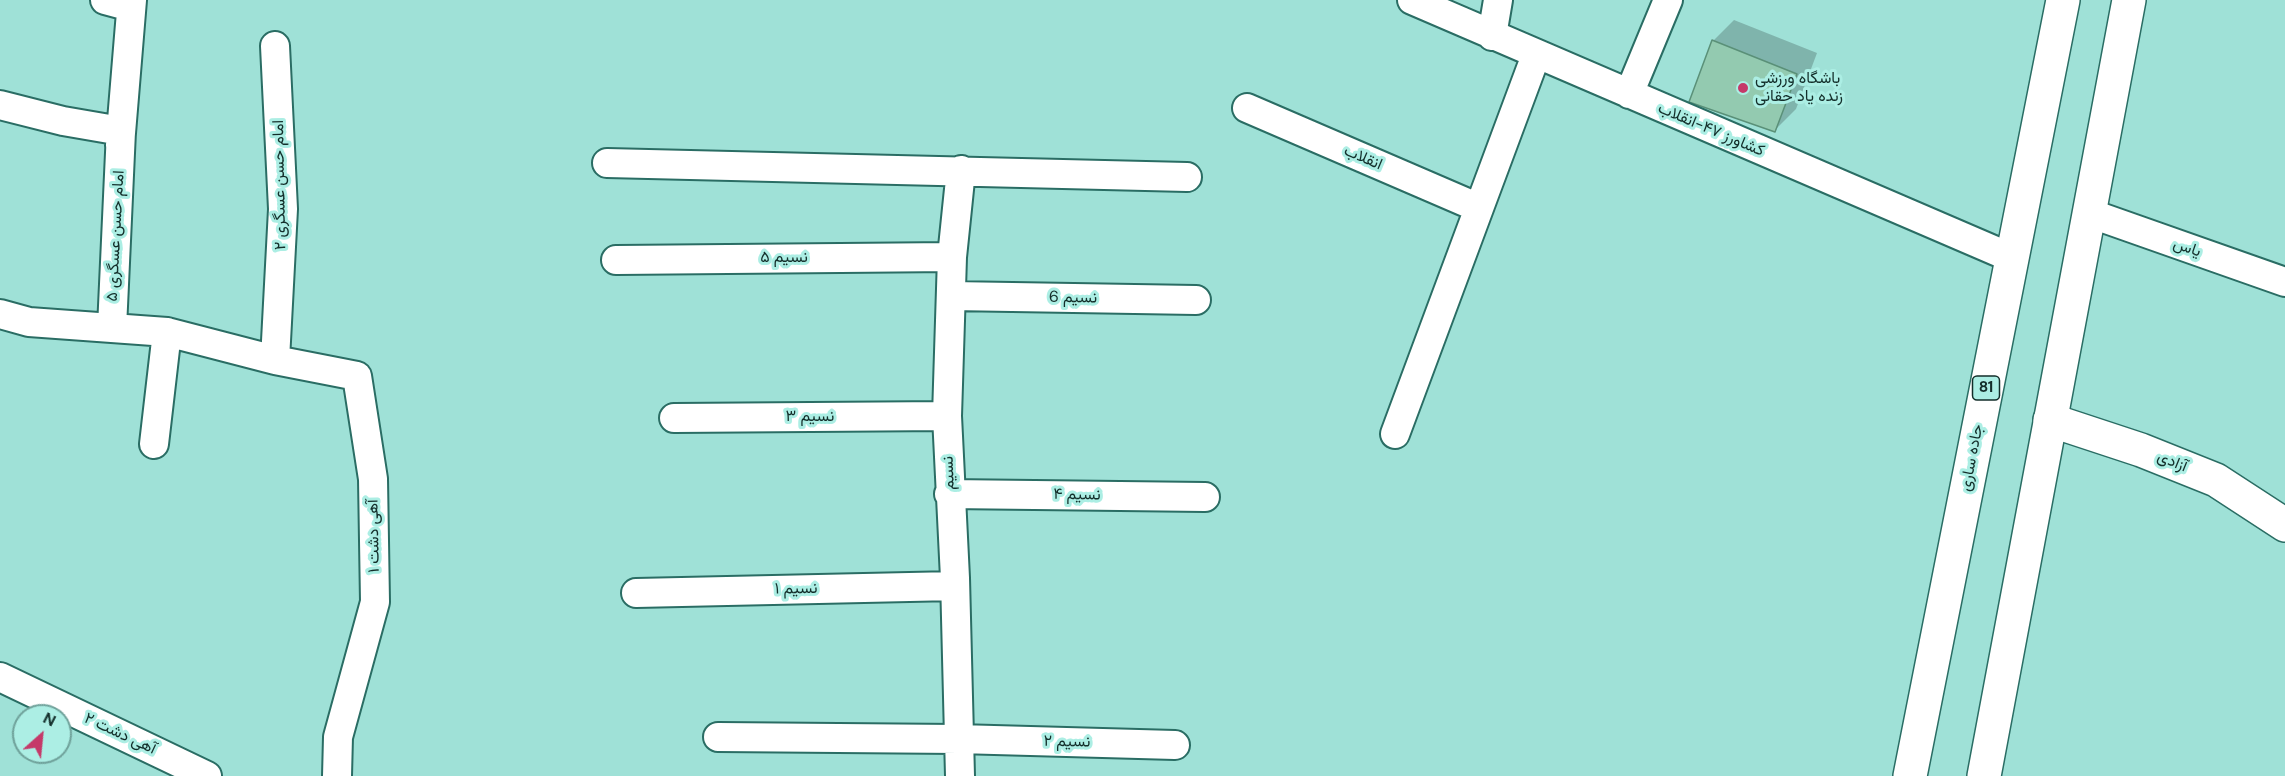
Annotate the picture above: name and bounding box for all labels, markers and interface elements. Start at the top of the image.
place label: باشگاه ورزشی زنده یاد حقانی [1755,69,1843,107]
marker: باشگاه ورزشی زنده یاد حقانی [1736,81,1750,95]
street label: کشاورز ۴۷-انقلاب [1655,99,1767,161]
street label: امام حسن عسگری ۲ [269,120,291,250]
street label: انقلاب [1341,141,1385,175]
street label: امام حسن عسگری ۵ [103,170,129,302]
street label: یاس [2171,234,2203,262]
street label: نسیم ۵ [760,248,808,268]
street label: نسیم 6 [1049,288,1097,308]
road number: 81 [1972,376,2000,400]
street label: نسیم ۳ [786,407,834,427]
street label: جاده ساری [1956,423,1988,493]
street label: آزادی [2154,447,2190,477]
street label: نسیم [939,456,959,490]
street label: نسیم ۴ [1053,485,1101,505]
street label: آهی دشت ۱ [364,499,384,573]
street label: نسیم ۱ [774,579,818,599]
north arrow [12,704,72,764]
text: N [40,707,59,731]
street label: آهی دشت ۲ [81,709,159,759]
street label: نسیم ۲ [1044,732,1090,752]

